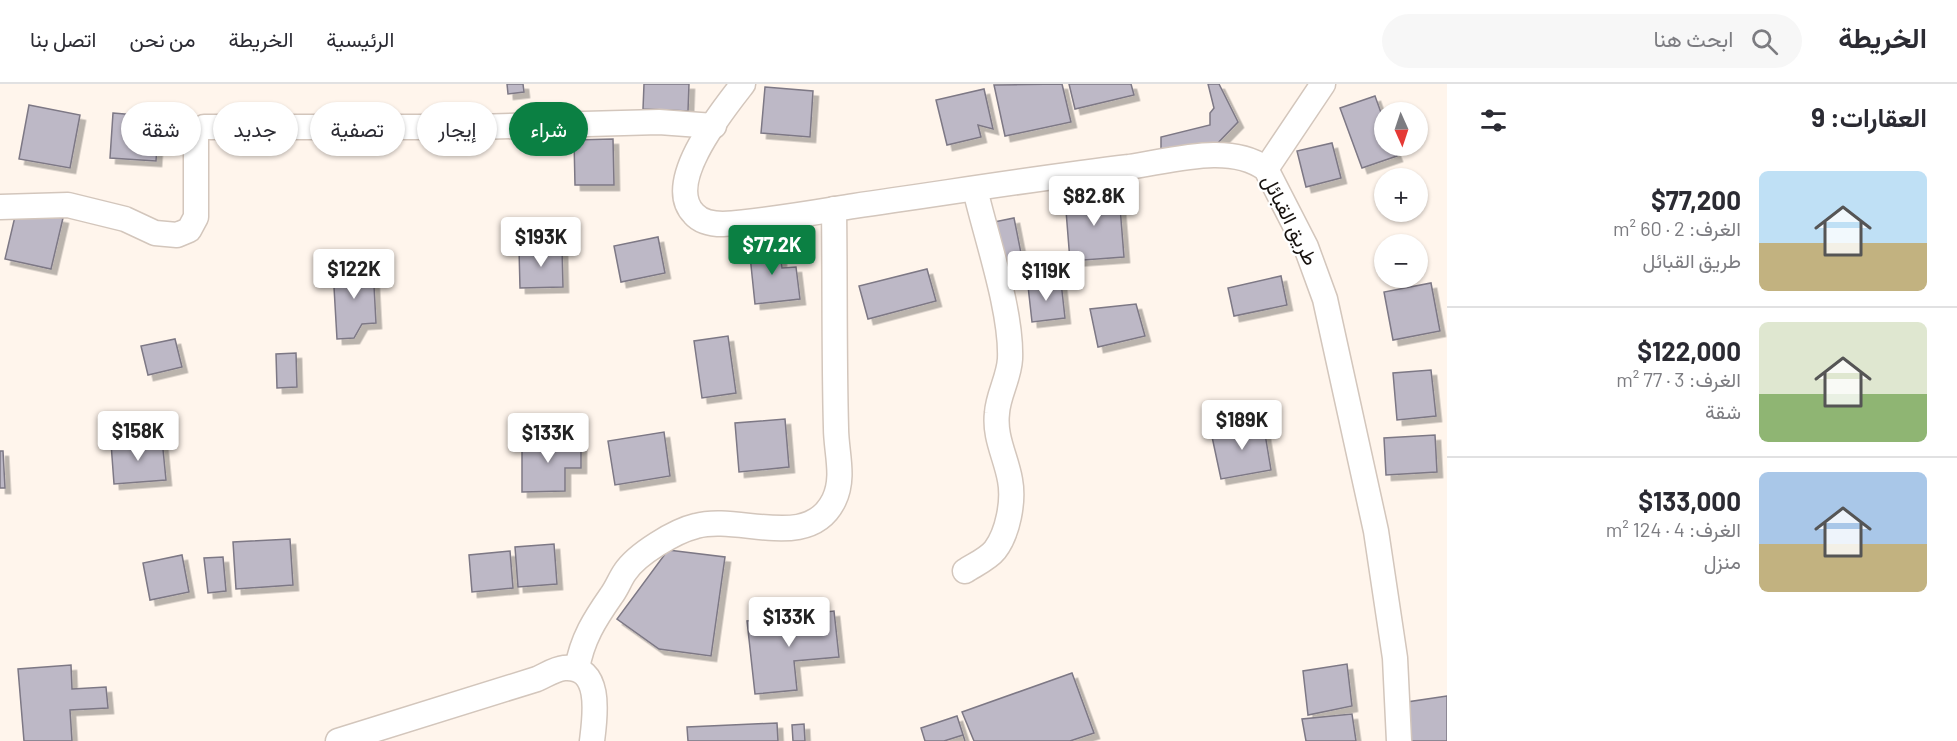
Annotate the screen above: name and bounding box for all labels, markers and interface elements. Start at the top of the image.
search box [1382,14,1802,68]
text: الخريطة [1838,20,1927,54]
text: ابحث هنا [1653,25,1733,51]
icon: search [1748,25,1781,58]
text: اتصل بنا [30,26,96,51]
text: من نحن [129,26,195,51]
text: الخريطة [228,26,293,51]
text: الرئيسية [326,26,394,51]
text: العقارات: 9 [1811,101,1927,132]
chip: شقة [121,102,201,156]
chip: جديد [213,102,298,156]
chip: تصفية [310,102,405,156]
chip: إيجار [417,102,497,156]
chip: شراء [509,102,588,156]
north arrow [1374,102,1428,156]
map controls [1374,102,1428,288]
icon: filters [1477,104,1510,137]
button: + [1374,168,1428,222]
street label: طريق القبائل [1256,170,1324,270]
pin: $82.8K [1045,176,1143,227]
text: $82.8K [1063,183,1125,207]
text: $77,200 [1651,184,1741,215]
icon: home [1807,195,1879,267]
text: الغرف: 2 · 60 m² [1613,216,1741,240]
pin: $193K [499,217,583,268]
text: $193K [515,224,567,248]
pin: $77.2K [723,225,821,276]
text: $77.2K [742,232,802,256]
button: − [1374,234,1428,288]
text: طريق القبائل [1643,248,1741,272]
pin: $122K [312,249,396,300]
pin: $119K [1004,251,1088,302]
text: $122K [327,256,381,280]
text: $119K [1022,258,1070,282]
text: $122,000 [1637,335,1741,366]
icon: home [1807,346,1879,418]
text: الغرف: 3 · 77 m² [1616,367,1741,391]
text: شقة [1705,399,1741,423]
pin: $189K [1200,400,1284,451]
text: $189K [1216,407,1268,431]
pin: $158K [96,411,180,462]
pin: $133K [506,413,590,464]
text: $158K [112,418,164,442]
text: $133K [522,420,574,444]
text: $133,000 [1638,485,1741,516]
icon: home [1807,496,1879,568]
text: الغرف: 4 · 124 m² [1606,517,1741,541]
text: منزل [1704,549,1741,573]
pin: $133K [747,597,831,648]
text: $133K [763,604,815,628]

